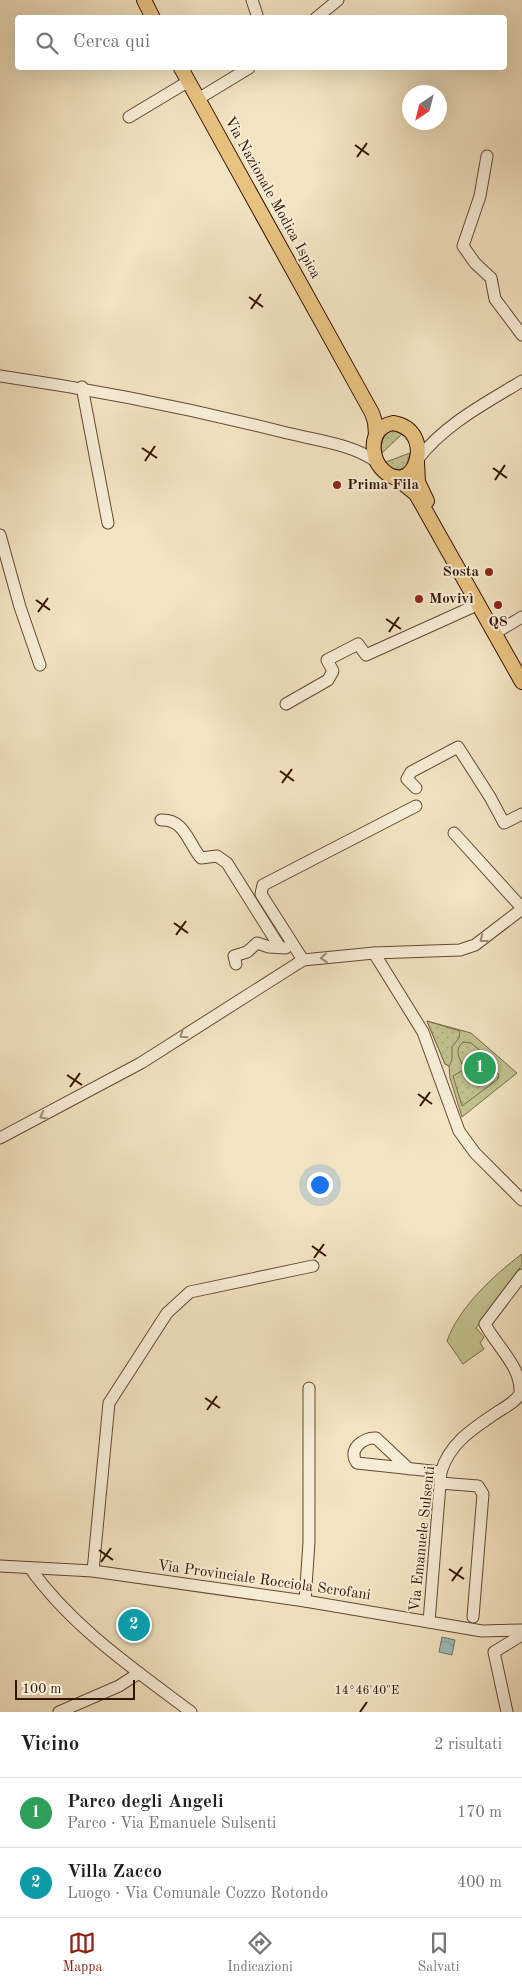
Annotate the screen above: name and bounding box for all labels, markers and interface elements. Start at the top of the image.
search box [15,15,507,70]
icon: search [33,29,61,57]
text: Cerca qui [73,33,150,52]
north arrow [402,85,447,130]
street label: Via Nazionale Modica Ispica [221,115,323,282]
place label: Prima Fila [347,478,419,493]
marker: Prima Fila [331,479,343,491]
place label: Sosta [443,565,479,580]
marker: Sosta [483,566,495,578]
place label: Movivì [429,592,474,607]
marker: Movivì [413,593,425,605]
marker: Q8 [492,599,504,611]
place label: Q8 [488,615,508,630]
one-way arrow [479,933,489,942]
one-way arrow [320,952,328,963]
one-way arrow [180,1029,189,1038]
pin: 1 [464,1049,496,1087]
one-way arrow [39,1110,48,1120]
your location [307,1172,333,1198]
street label: Via Emanuele Sulsenti [408,1465,438,1613]
street label: Via Provinciale Rocciola Scrofani [156,1559,372,1603]
pin: 2 [118,1606,150,1644]
scale bar [15,1677,135,1700]
text: 100 m [22,1682,61,1696]
text: 14°46'40"E [335,1685,399,1697]
text: Vicino [20,1734,79,1755]
text: 2 risultati [434,1737,502,1753]
text: Parco degli Angeli [67,1793,224,1812]
text: 1 [31,1805,41,1821]
text: 170 m [457,1805,502,1821]
text: Parco · Via Emanuele Sulsenti [67,1816,276,1832]
text: Villa Zacco [67,1863,162,1882]
text: 2 [31,1875,41,1891]
text: 400 m [457,1875,502,1891]
text: Luogo · Via Comunale Cozzo Rotondo [67,1886,328,1902]
tab: Mappa [62,1929,103,1976]
tab: Indicazioni [227,1929,293,1976]
tab: Salvati [418,1929,460,1976]

